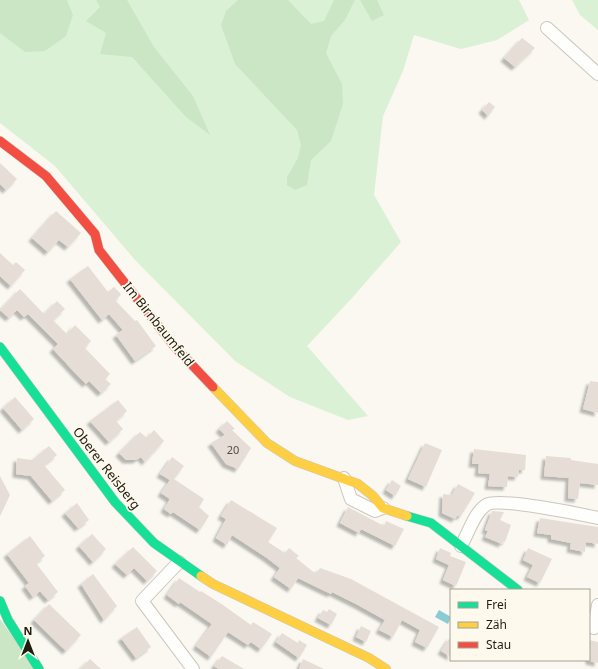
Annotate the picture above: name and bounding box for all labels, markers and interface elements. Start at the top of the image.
street label: Im Birnbaumfeld [119,278,199,370]
street label: Oberer Reisberg [69,423,145,513]
house number: 20 [227,442,239,457]
legend [450,589,590,661]
text: Frei [486,596,507,613]
text: Zäh [486,616,507,633]
north arrow [8,621,48,661]
text: N [24,623,32,638]
text: Stau [486,636,511,653]

